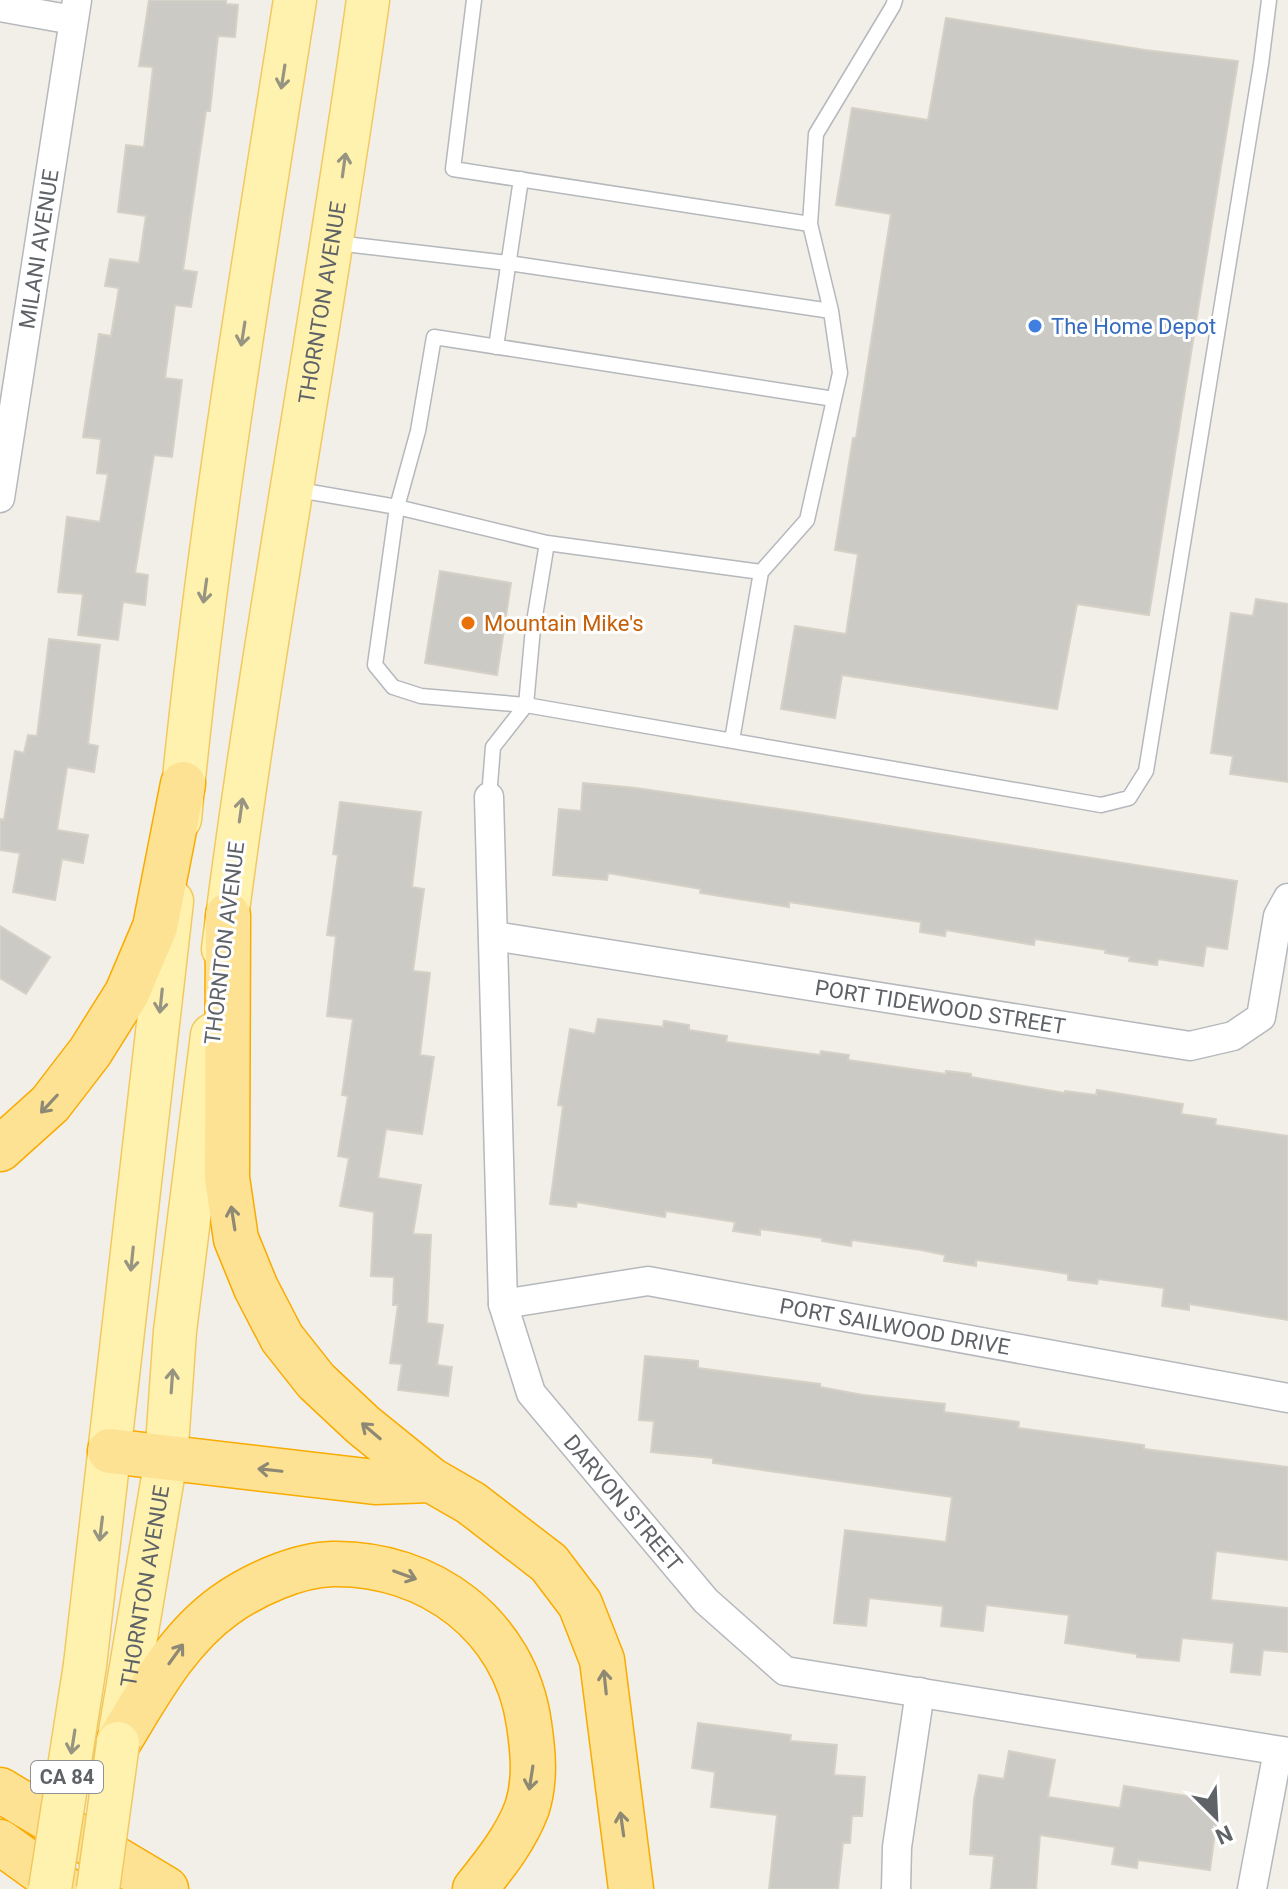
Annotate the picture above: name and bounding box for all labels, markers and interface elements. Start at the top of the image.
one-way arrow [275,64,290,89]
one-way arrow [337,153,352,179]
street label: MILANI AVENUE [14,167,64,331]
street label: THORNTON AVENUE [294,200,351,406]
place label: The Home Depot [1051,314,1216,339]
marker: The Home Depot [1026,317,1044,335]
one-way arrow [235,321,250,346]
one-way arrow [197,578,212,603]
place label: Mountain Mike's [484,611,644,636]
marker: Mountain Mike's [459,614,477,632]
one-way arrow [234,797,249,824]
street label: THORNTON AVENUE [200,840,249,1046]
street label: PORT TIDEWOOD STREET [813,975,1067,1039]
one-way arrow [153,988,168,1013]
one-way arrow [40,1093,58,1113]
one-way arrow [225,1205,240,1231]
one-way arrow [124,1245,139,1272]
street label: PORT SAILWOOD DRIVE [778,1293,1012,1360]
one-way arrow [165,1368,180,1395]
one-way arrow [361,1422,382,1440]
street label: DARVON STREET [559,1430,687,1576]
one-way arrow [257,1463,284,1478]
street label: THORNTON AVENUE [116,1483,174,1689]
one-way arrow [93,1516,108,1541]
one-way arrow [392,1569,417,1584]
one-way arrow [167,1644,184,1665]
one-way arrow [597,1669,612,1696]
one-way arrow [65,1728,80,1754]
road number: CA 84 [31,1761,103,1793]
one-way arrow [523,1765,538,1790]
north arrow [1176,1777,1256,1857]
one-way arrow [614,1812,629,1837]
text: N [1212,1820,1236,1849]

